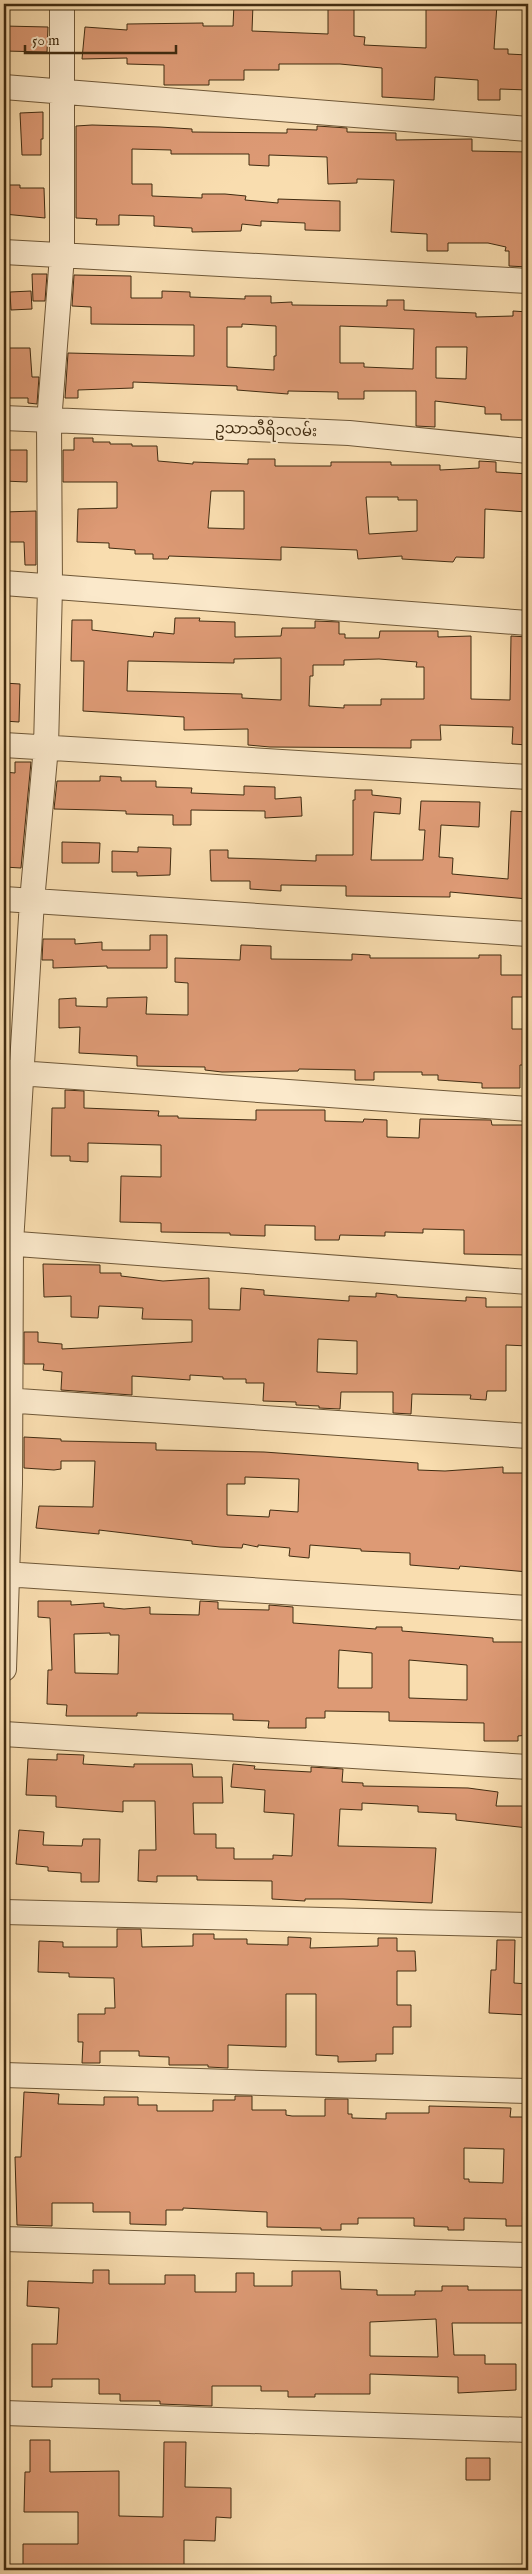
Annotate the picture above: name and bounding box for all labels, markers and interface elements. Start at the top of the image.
scale bar [25,22,176,54]
text: 50 m [32,31,60,50]
street label: ဥသာသီရိ၁လမ်း [214,418,318,443]

